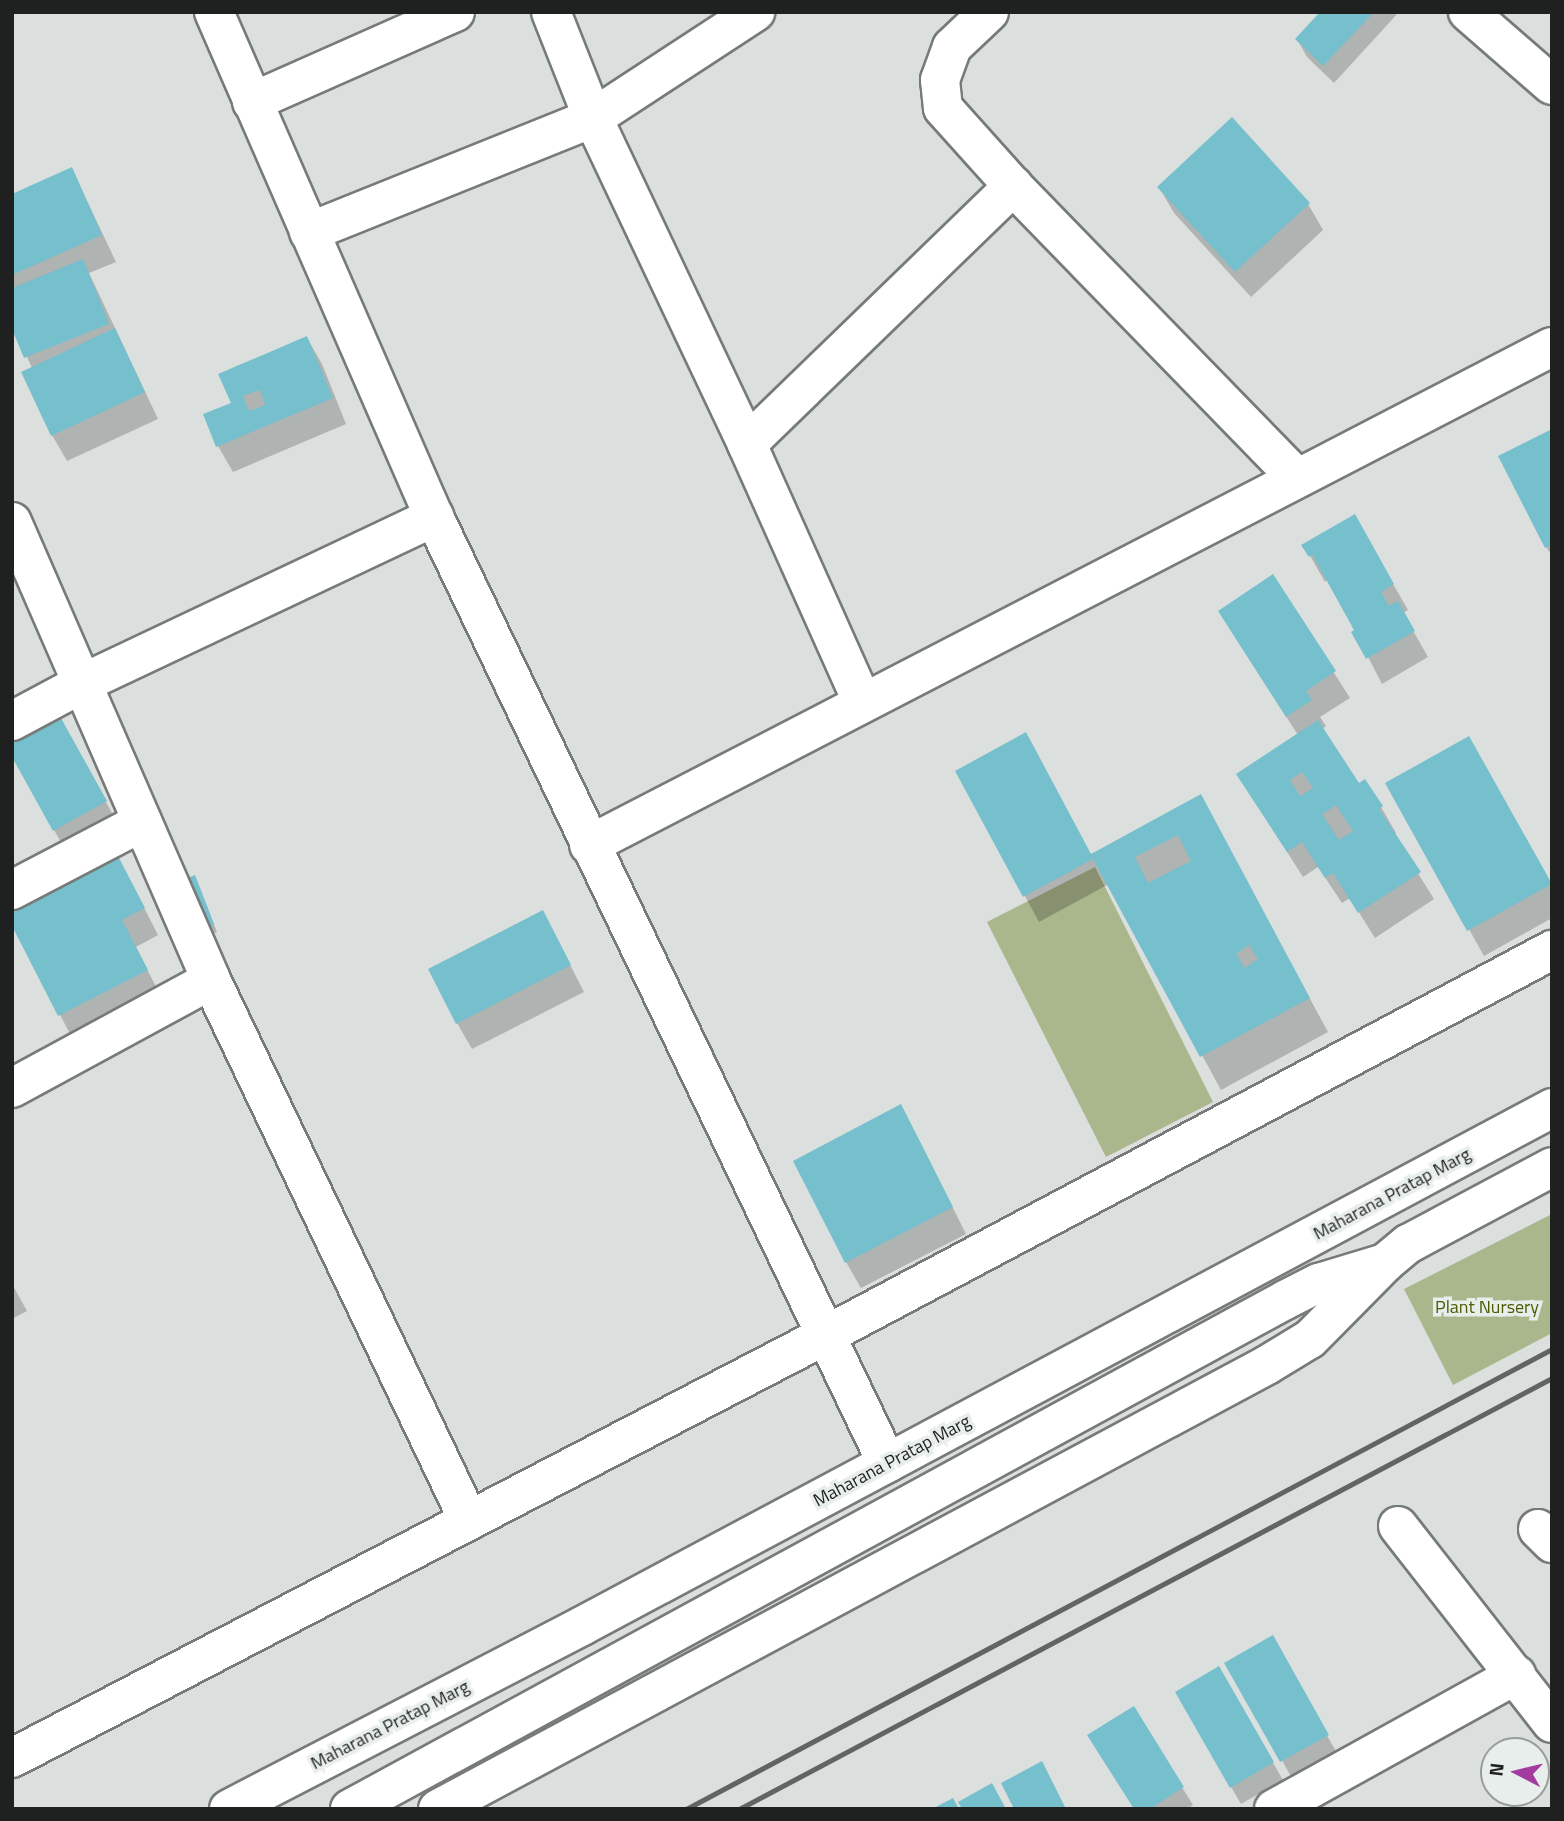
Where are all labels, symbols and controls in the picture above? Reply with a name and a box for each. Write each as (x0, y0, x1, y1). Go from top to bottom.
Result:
street label: Maharana Pratap Marg (1310, 1143, 1474, 1245)
park label: Plant Nursery (1435, 1296, 1539, 1318)
street label: Maharana Pratap Marg (810, 1410, 974, 1512)
street label: Maharana Pratap Marg (307, 1676, 473, 1774)
north arrow (1480, 1737, 1550, 1807)
text: N (1480, 1761, 1511, 1778)

